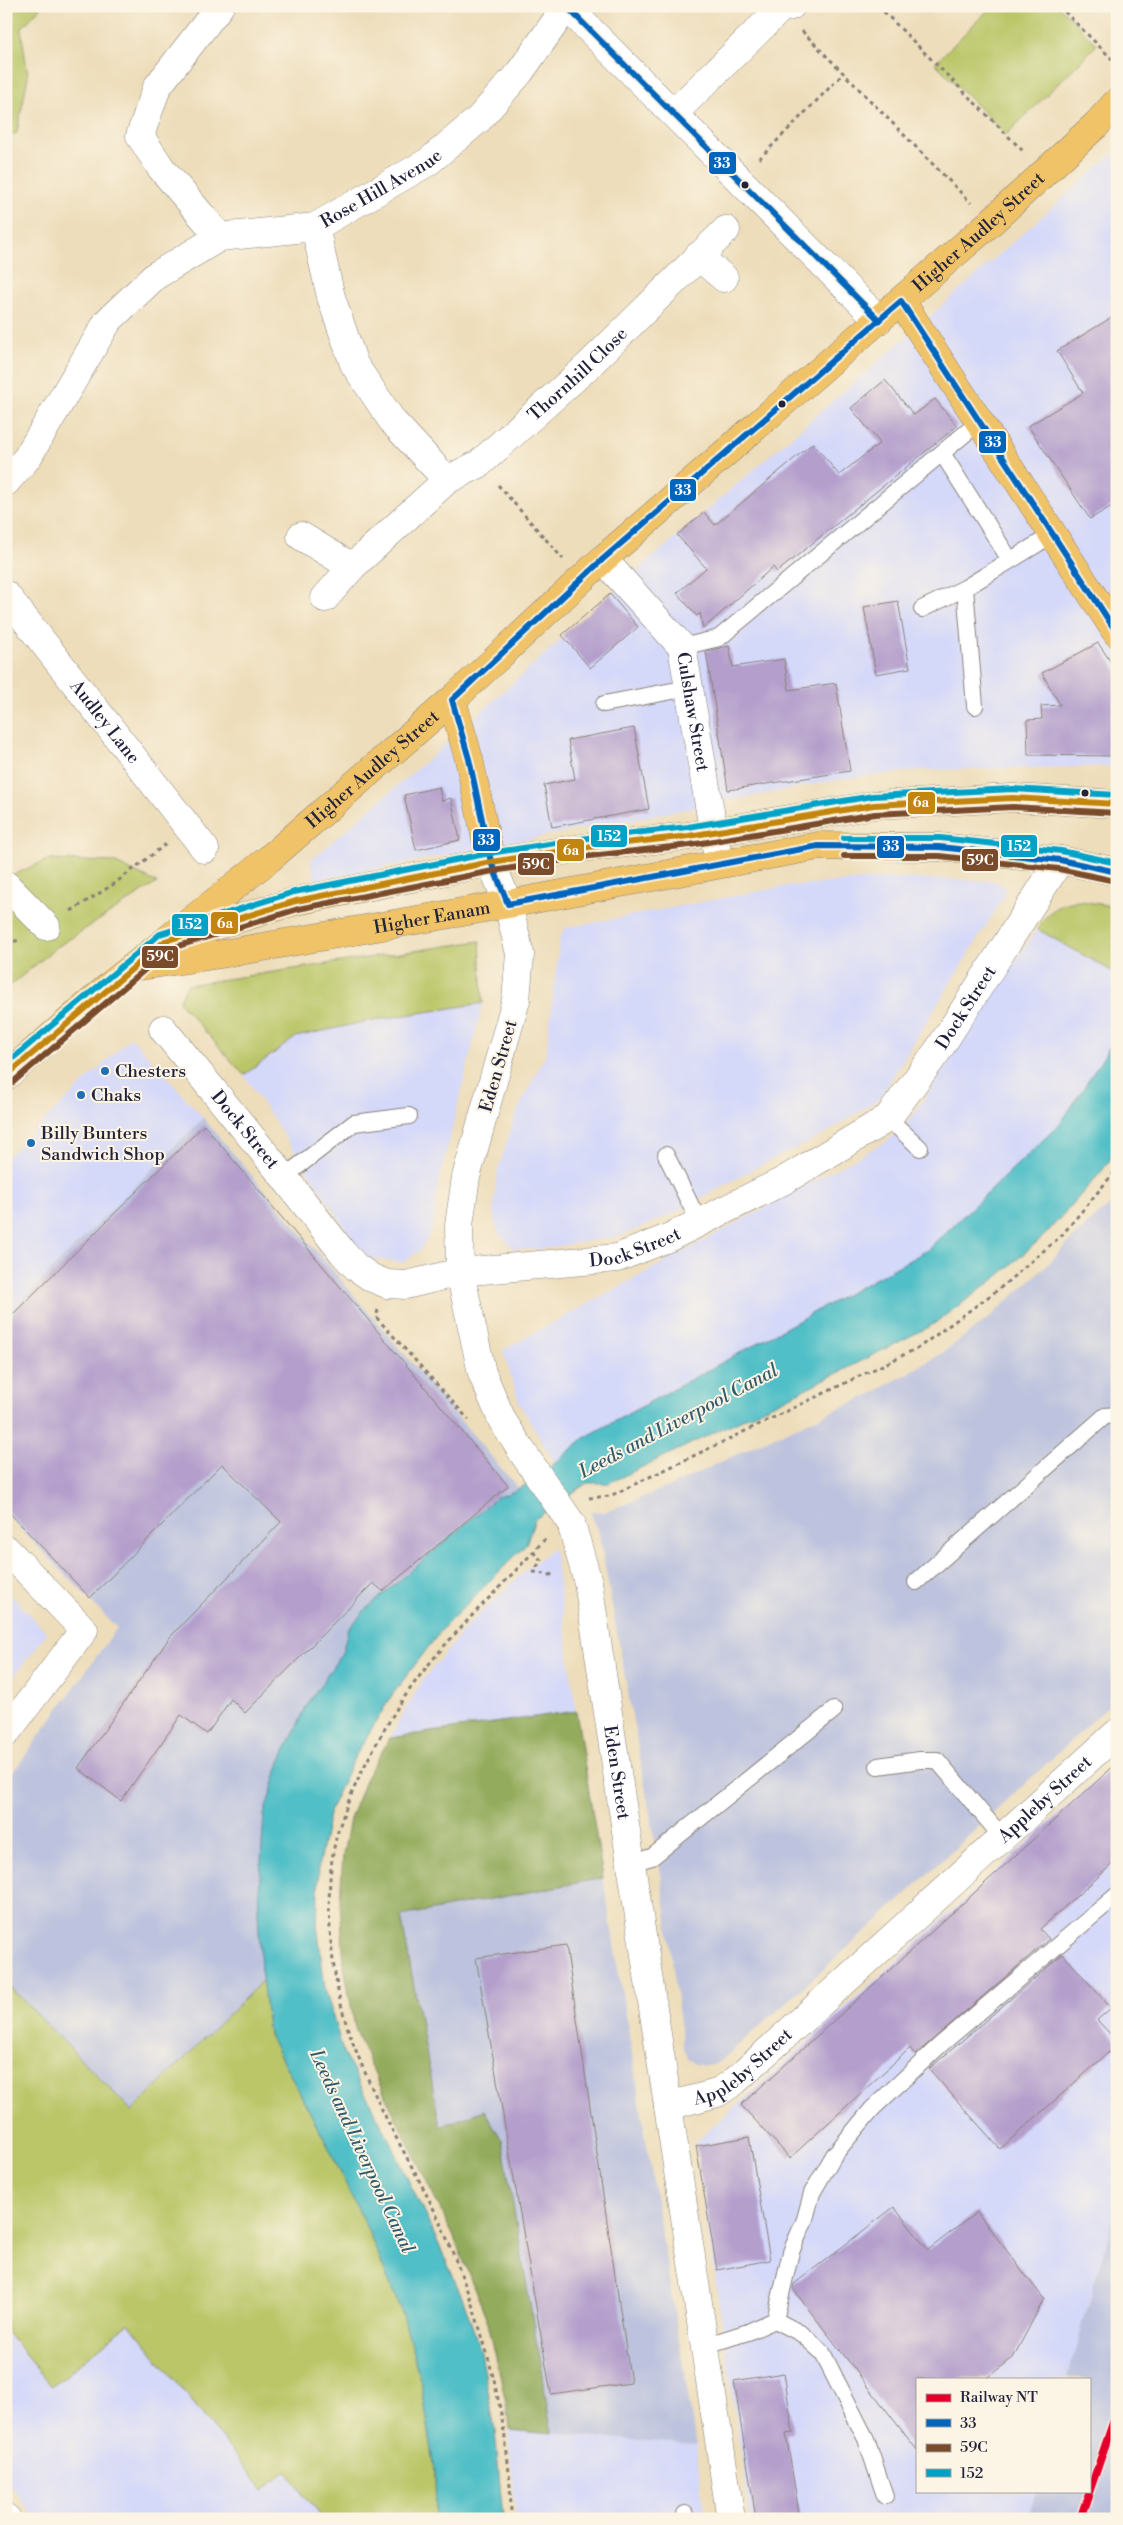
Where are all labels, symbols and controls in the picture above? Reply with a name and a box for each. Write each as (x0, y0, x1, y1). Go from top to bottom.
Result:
street label: Rose Hill Avenue (316, 144, 447, 233)
line badge: 33 (708, 151, 737, 175)
text: 33 (714, 155, 730, 173)
street label: Higher Audley Street (908, 167, 1050, 297)
unlabelled marker (740, 180, 750, 190)
street label: Thornhill Close (523, 323, 633, 427)
unlabelled marker (777, 399, 787, 409)
line badge: 33 (978, 430, 1007, 454)
text: 33 (985, 434, 1001, 452)
line badge: 33 (669, 478, 697, 502)
text: 33 (675, 482, 691, 500)
street label: Culshaw Street (671, 650, 714, 774)
street label: Audley Lane (64, 675, 145, 769)
street label: Higher Audley Street (301, 705, 445, 834)
unlabelled marker (1080, 788, 1090, 798)
line badge: 6a (907, 791, 936, 815)
text: 6a (913, 794, 930, 812)
line badge: 152 (590, 824, 628, 848)
line badge: 33 (472, 828, 501, 852)
text: 152 (597, 828, 621, 846)
text: 33 (478, 832, 494, 850)
line badge: 152 (1000, 834, 1038, 858)
line badge: 33 (876, 835, 905, 859)
line badge: 6a (556, 838, 585, 862)
text: 33 (883, 838, 899, 856)
text: 152 (1007, 838, 1031, 856)
text: 6a (563, 842, 580, 860)
line badge: 59C (961, 848, 999, 872)
line badge: 59C (517, 852, 555, 876)
text: 59C (966, 852, 994, 870)
text: 59C (522, 856, 550, 874)
street label: Higher Eanam (372, 896, 492, 939)
line badge: 6a (210, 911, 239, 935)
line badge: 152 (171, 913, 209, 937)
text: 6a (217, 915, 234, 933)
text: 152 (178, 916, 202, 934)
line badge: 59C (141, 945, 179, 969)
text: 59C (146, 948, 174, 966)
street label: Dock Street (931, 961, 1002, 1054)
street label: Eden Street (474, 1017, 523, 1115)
place label: Chesters (115, 1060, 186, 1083)
marker: Chesters (99, 1065, 111, 1077)
place label: Chaks (91, 1084, 141, 1107)
street label: Dock Street (206, 1086, 284, 1175)
marker: Chaks (75, 1089, 87, 1101)
place label: Billy Bunters Sandwich Shop (40, 1122, 165, 1166)
marker: Billy Bunters Sandwich Shop (25, 1137, 37, 1149)
street label: Dock Street (588, 1222, 685, 1272)
water label: Leeds and Liverpool Canal (574, 1358, 782, 1484)
street label: Eden Street (598, 1724, 635, 1822)
street label: Appleby Street (993, 1750, 1097, 1849)
street label: Appleby Street (690, 2023, 798, 2111)
water label: Leeds and Liverpool Canal (304, 2045, 420, 2257)
legend (916, 2378, 1090, 2492)
text: Railway NT (960, 2388, 1038, 2407)
text: 33 (960, 2414, 977, 2433)
text: 59C (960, 2438, 988, 2457)
text: 152 (960, 2464, 983, 2483)

